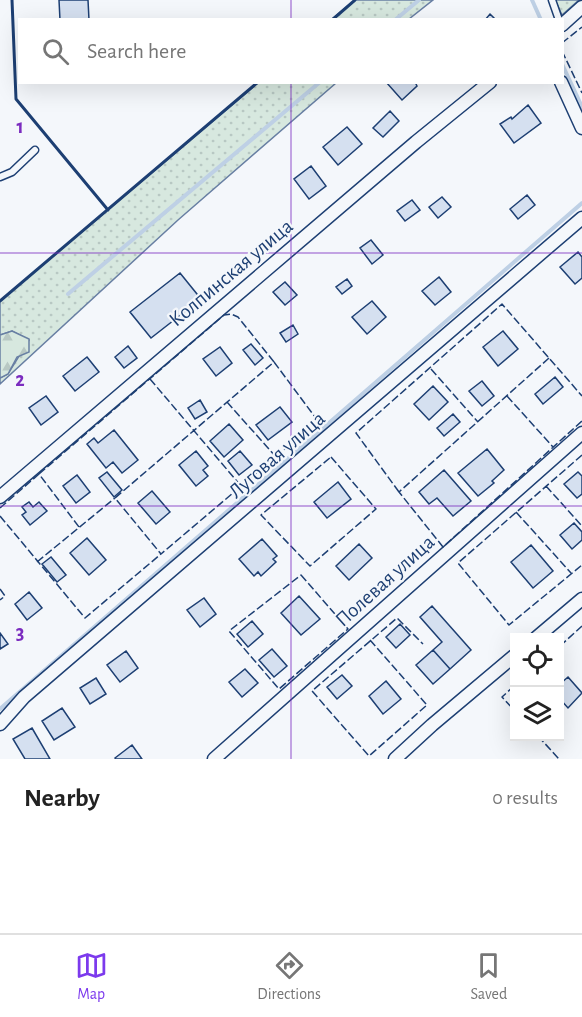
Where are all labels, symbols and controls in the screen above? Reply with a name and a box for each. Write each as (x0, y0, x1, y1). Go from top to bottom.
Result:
search box (18, 18, 564, 84)
icon: search (39, 35, 72, 68)
text: Search here (87, 40, 186, 62)
text: 1 (16, 117, 24, 137)
street label: Колпинская улица (165, 215, 297, 331)
text: 2 (15, 370, 25, 390)
street label: Луговая улица (225, 407, 329, 502)
street label: Полевая улица (331, 531, 439, 631)
text: 3 (16, 623, 24, 643)
map controls (510, 633, 564, 741)
button: locate (510, 633, 564, 687)
button: layers (510, 687, 564, 741)
text: Nearby (24, 785, 100, 811)
text: 0 results (492, 788, 558, 808)
tab: Map (75, 949, 108, 1004)
tab: Directions (257, 949, 321, 1004)
tab: Saved (471, 949, 507, 1004)

